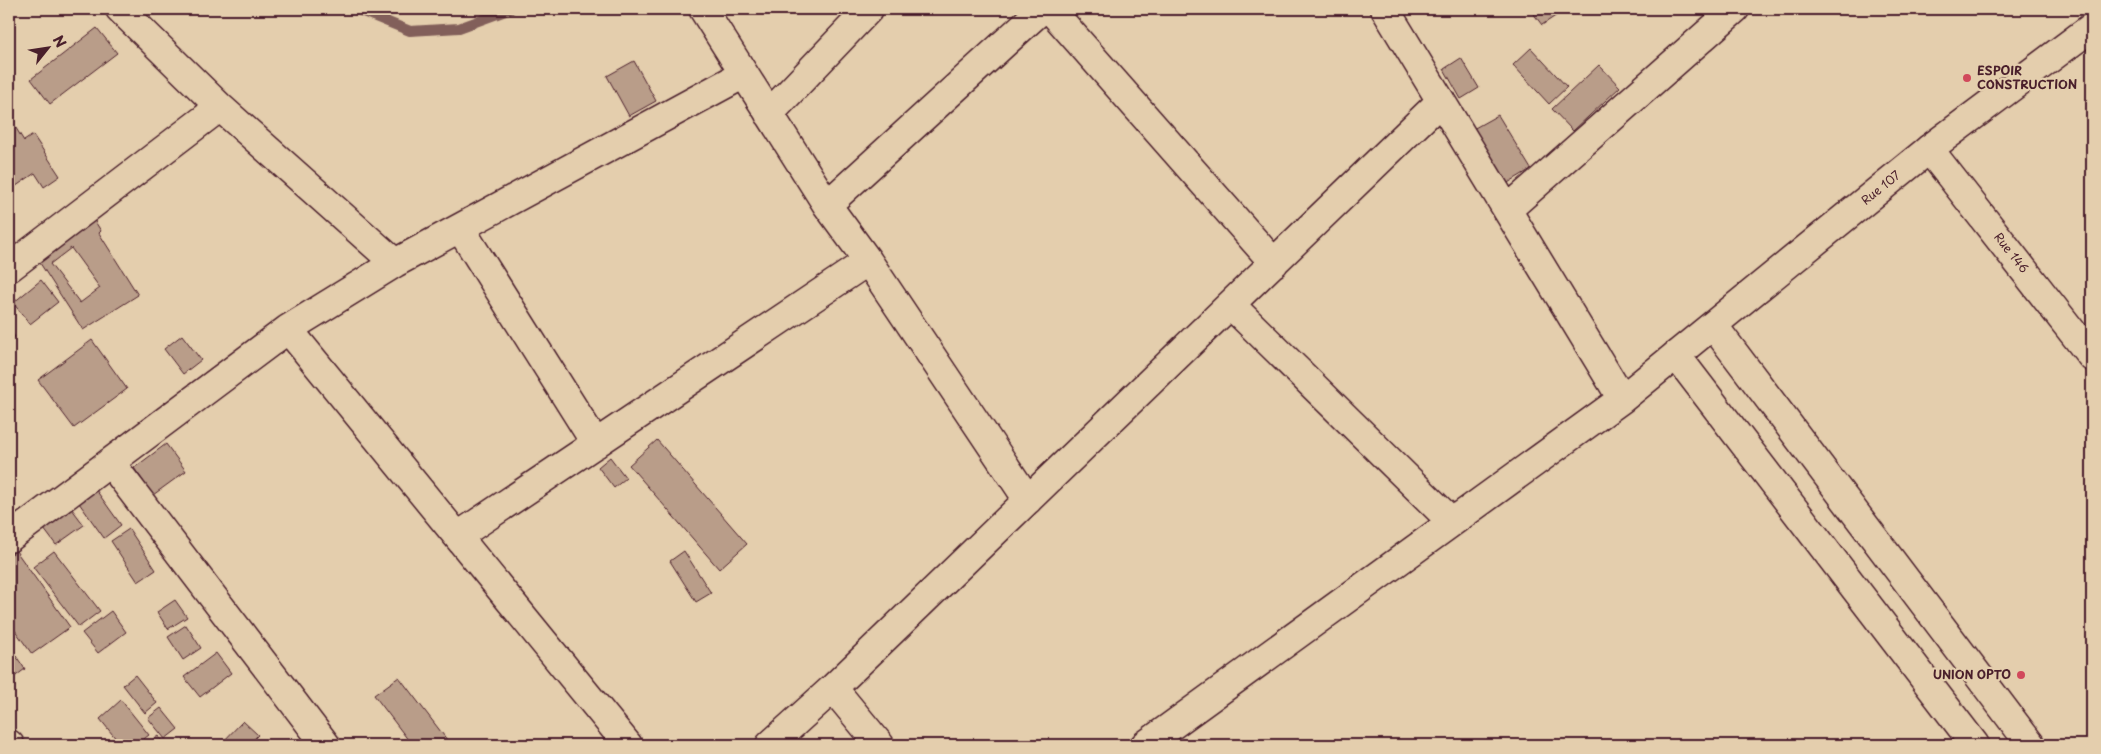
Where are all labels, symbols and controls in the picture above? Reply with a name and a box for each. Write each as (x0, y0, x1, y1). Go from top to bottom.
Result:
north arrow (22, 22, 72, 72)
text: N (48, 31, 72, 51)
place label: ESPOIR CONSTRUCTION (1977, 61, 2077, 93)
marker: ESPOIR CONSTRUCTION (1961, 72, 1973, 84)
street label: Rue 107 (1857, 166, 1904, 209)
street label: Rue 146 (1990, 228, 2033, 276)
place label: UNION OPTO (1933, 665, 2011, 683)
marker: UNION OPTO (2015, 669, 2027, 681)

